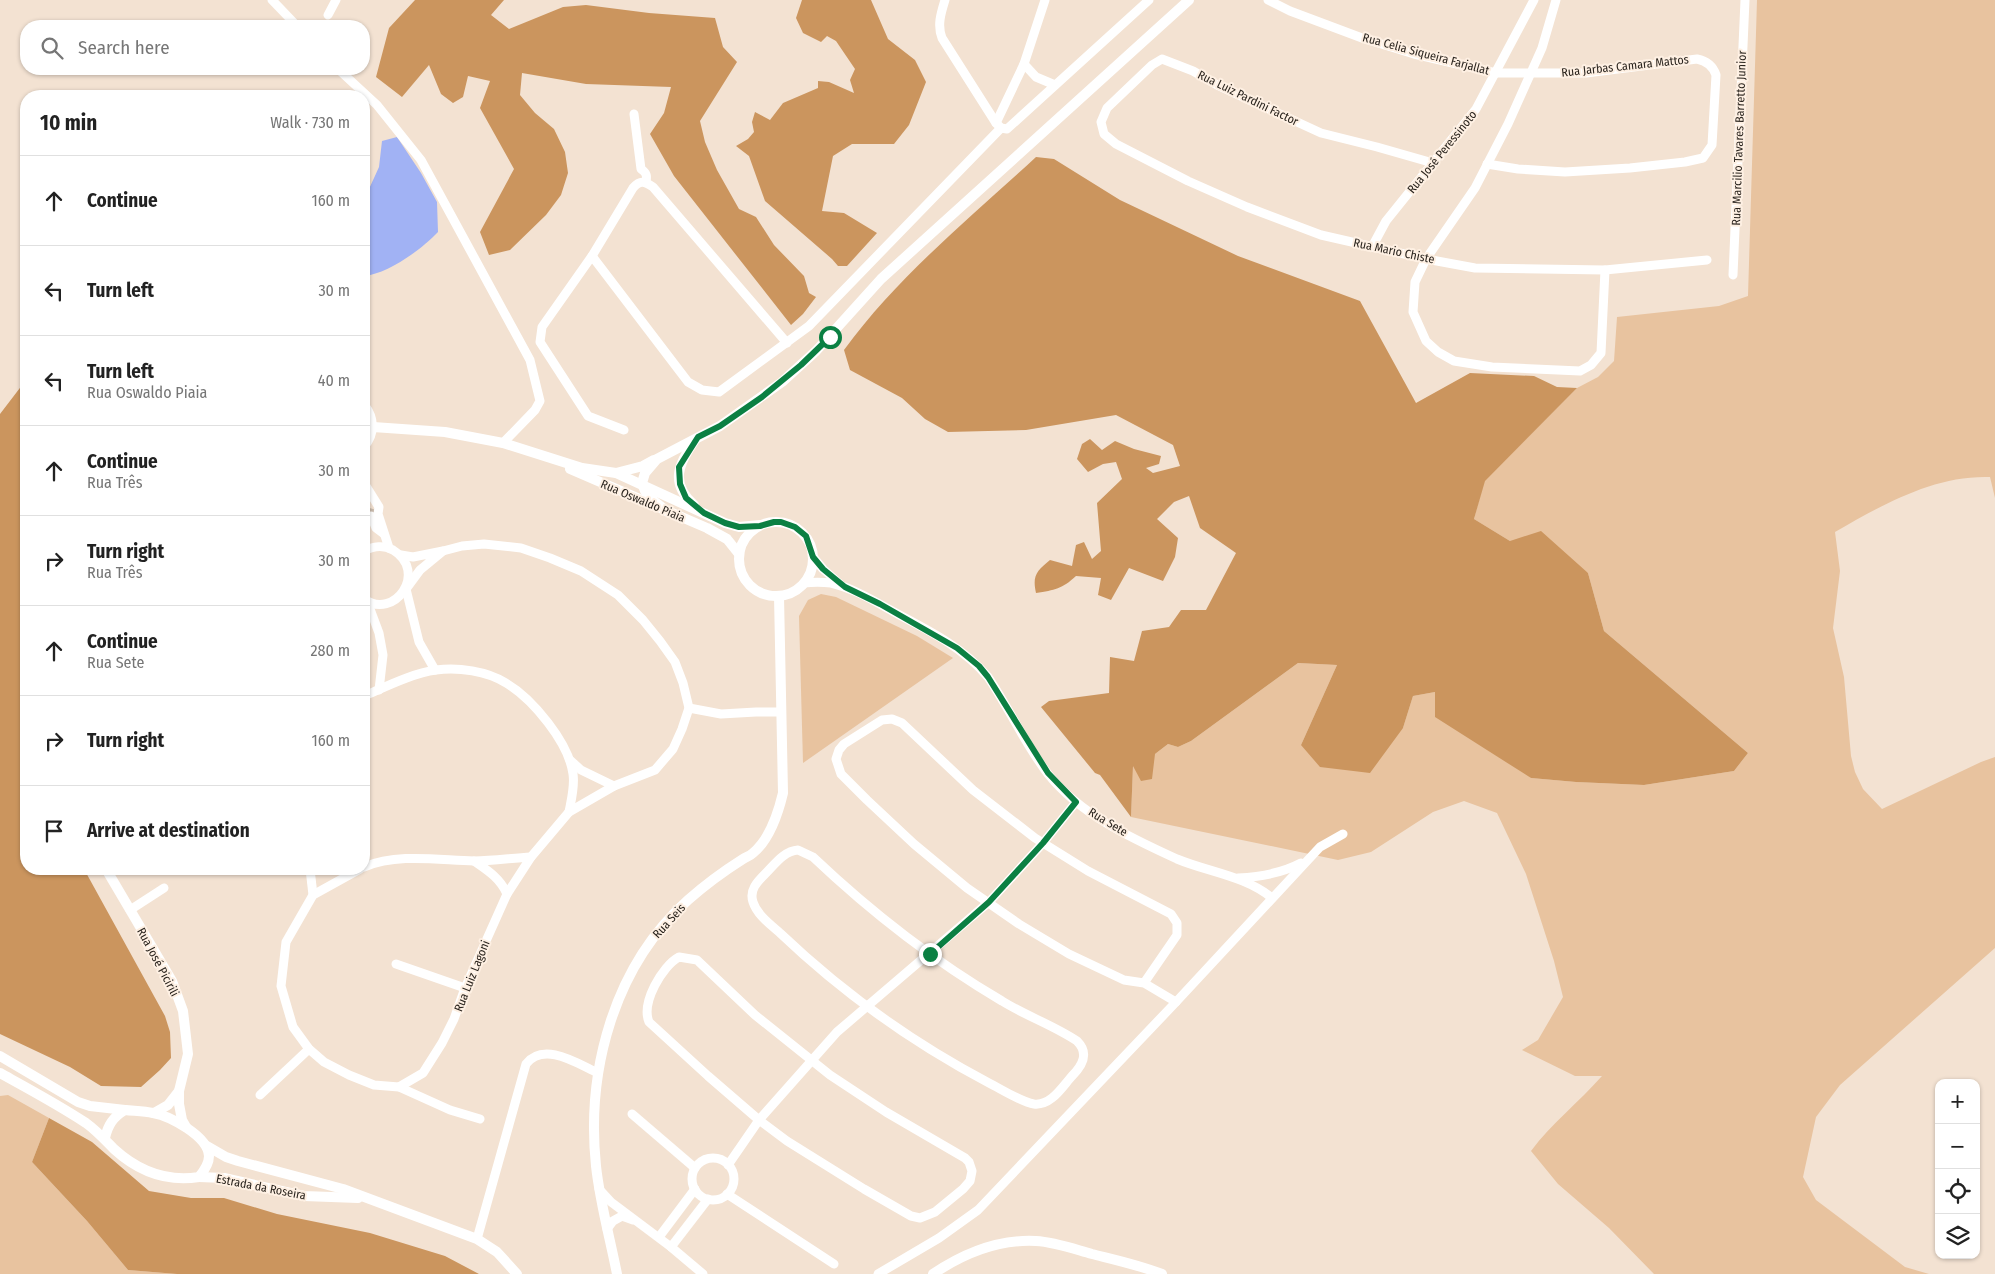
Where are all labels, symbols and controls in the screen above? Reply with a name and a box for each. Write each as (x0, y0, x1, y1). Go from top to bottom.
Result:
search box (20, 20, 370, 75)
street label: Rua Celia Siqueira Farjallat (1361, 30, 1491, 78)
icon: search (38, 34, 66, 62)
text: Search here (78, 36, 170, 59)
street label: Rua Marcilio Tavares Barretto Junior (1729, 49, 1749, 226)
street label: Rua Jarbas Camara Mattos (1561, 52, 1689, 80)
street label: Rua Luiz Pardini Factor (1195, 68, 1301, 129)
street label: Rua José Peressinoto (1404, 108, 1480, 196)
text: 10 min (40, 110, 97, 136)
text: Walk · 730 m (270, 113, 350, 132)
icon: ahead (40, 187, 68, 215)
text: Continue (87, 189, 158, 212)
text: 160 m (311, 191, 350, 210)
street label: Rua Mario Chiste (1352, 236, 1436, 266)
icon: left (40, 277, 68, 305)
text: Turn left (87, 279, 154, 302)
text: 30 m (318, 281, 350, 300)
route start (819, 326, 842, 349)
text: Turn left (87, 360, 154, 383)
icon: left (40, 367, 68, 395)
text: 40 m (318, 371, 350, 390)
text: Rua Oswaldo Piaia (87, 383, 207, 402)
text: Continue (87, 450, 158, 473)
icon: ahead (40, 457, 68, 485)
text: 30 m (318, 461, 350, 480)
text: Rua Três (87, 473, 143, 492)
street label: Rua Oswaldo Piaia (599, 477, 687, 525)
text: Turn right (87, 540, 164, 563)
icon: right (40, 547, 68, 575)
text: 30 m (318, 551, 350, 570)
text: Rua Três (87, 563, 143, 582)
text: Continue (87, 630, 158, 653)
icon: ahead (40, 637, 68, 665)
text: 280 m (311, 641, 350, 660)
text: Rua Sete (87, 653, 144, 672)
icon: right (40, 727, 68, 755)
text: Turn right (87, 729, 164, 752)
text: 160 m (311, 731, 350, 750)
street label: Rua Sete (1086, 805, 1130, 839)
icon: arrive (40, 817, 68, 845)
text: Arrive at destination (87, 819, 250, 842)
street label: Rua Seis (650, 901, 688, 941)
street label: Rua José Picirili (134, 925, 182, 999)
street label: Rua Luiz Lagoni (451, 938, 493, 1014)
route end (919, 943, 942, 966)
map controls (1935, 1079, 1980, 1259)
button: + (1935, 1079, 1980, 1124)
button: − (1935, 1124, 1980, 1169)
button: locate (1935, 1169, 1980, 1214)
street label: Estrada da Roseira (215, 1171, 307, 1203)
button: layers (1935, 1214, 1980, 1259)

